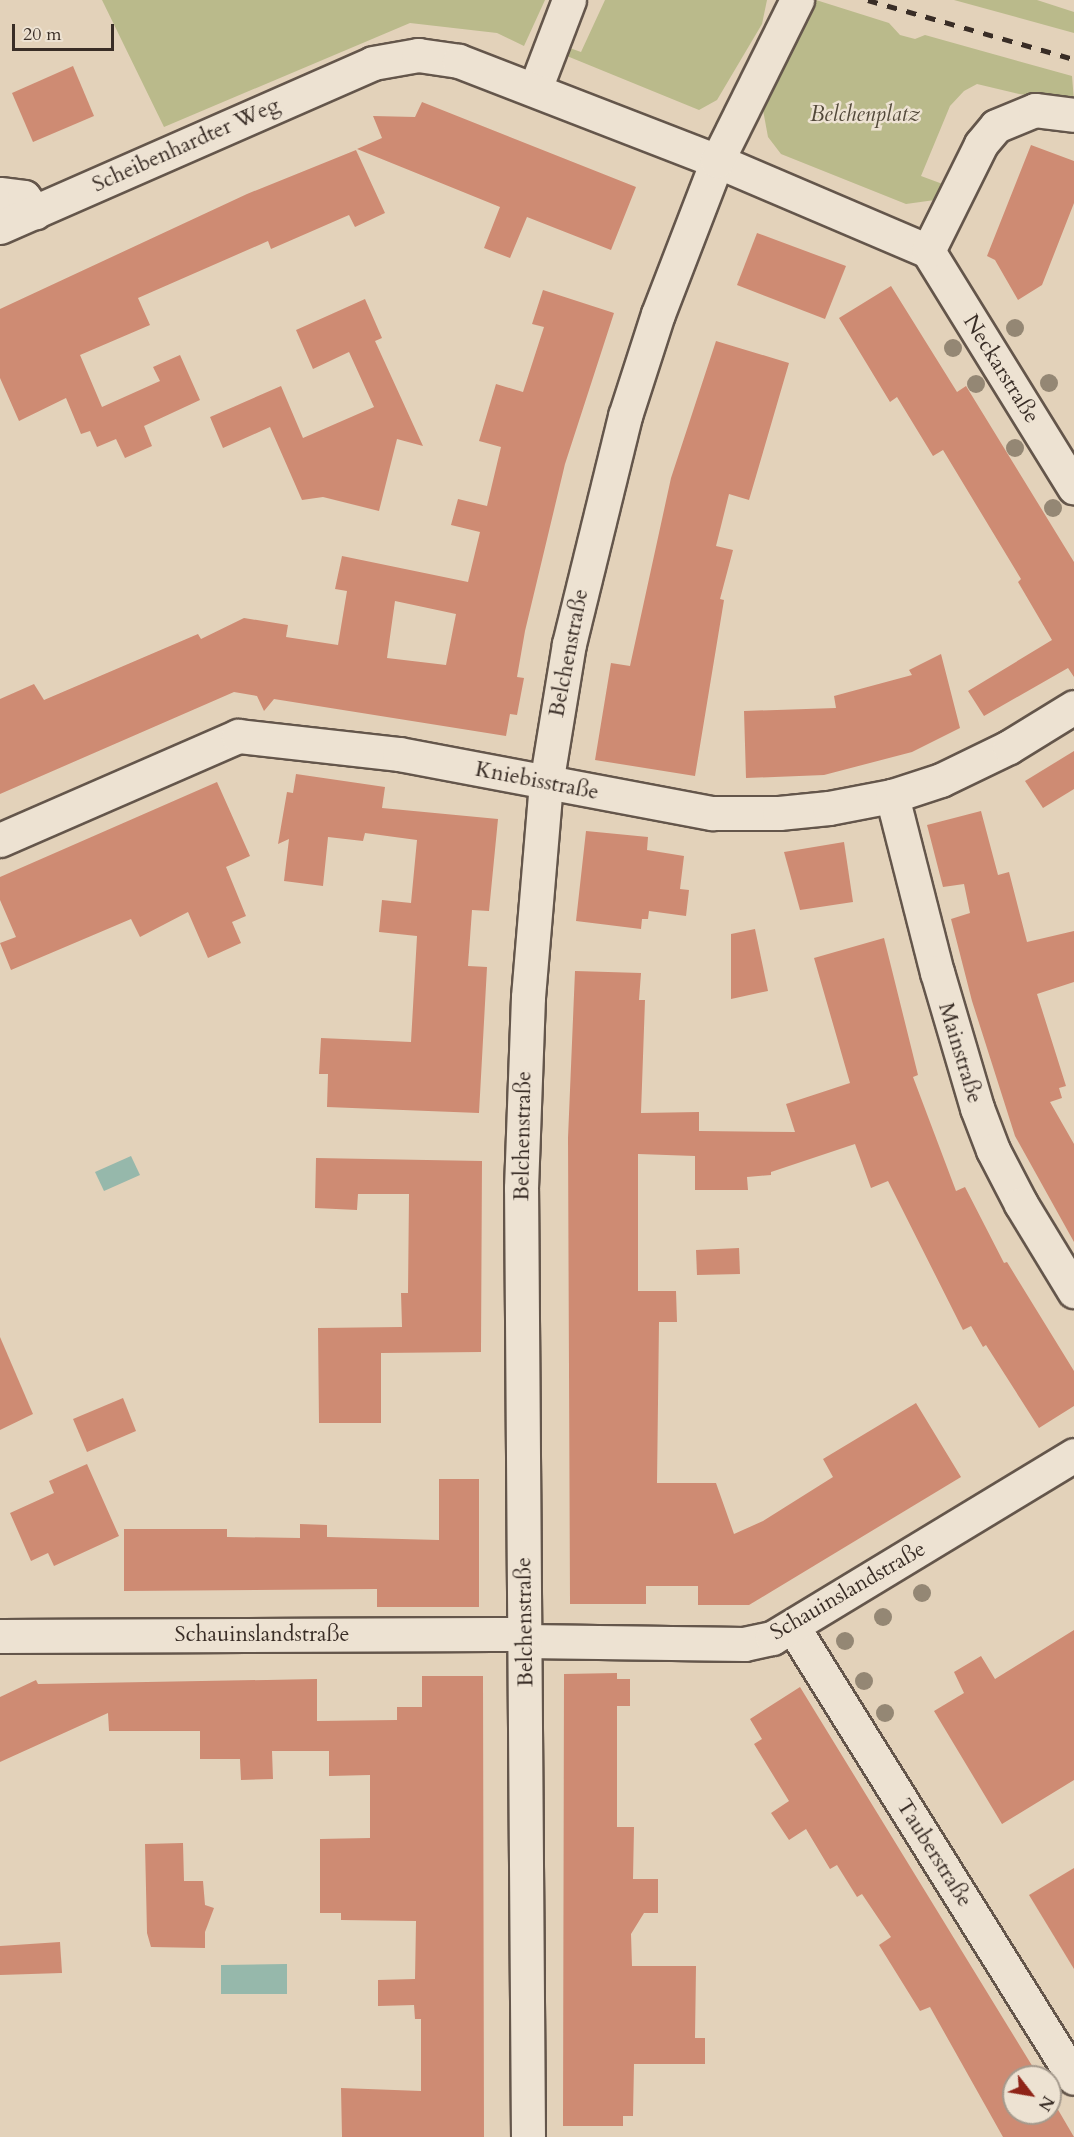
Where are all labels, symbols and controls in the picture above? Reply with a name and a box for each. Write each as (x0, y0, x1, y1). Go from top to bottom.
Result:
scale bar (15, 12, 117, 50)
text: 20 m (23, 22, 62, 47)
street label: Scheibenhardter Weg (88, 92, 284, 198)
park label: Belchenplatz (810, 102, 920, 128)
street label: Neckarstraße (957, 310, 1045, 428)
street label: Belchenstraße (544, 587, 594, 719)
street label: Kniebisstraße (473, 756, 601, 806)
street label: Mainstraße (932, 999, 988, 1107)
street label: Belchenstraße (509, 1071, 537, 1201)
street label: Schauinslandstraße (766, 1536, 930, 1646)
street label: Belchenstraße (511, 1557, 539, 1687)
street label: Schauinslandstraße (174, 1622, 350, 1648)
street label: Tauberstraße (890, 1794, 978, 1912)
north arrow (1002, 2065, 1062, 2125)
text: N (1033, 2092, 1059, 2115)

